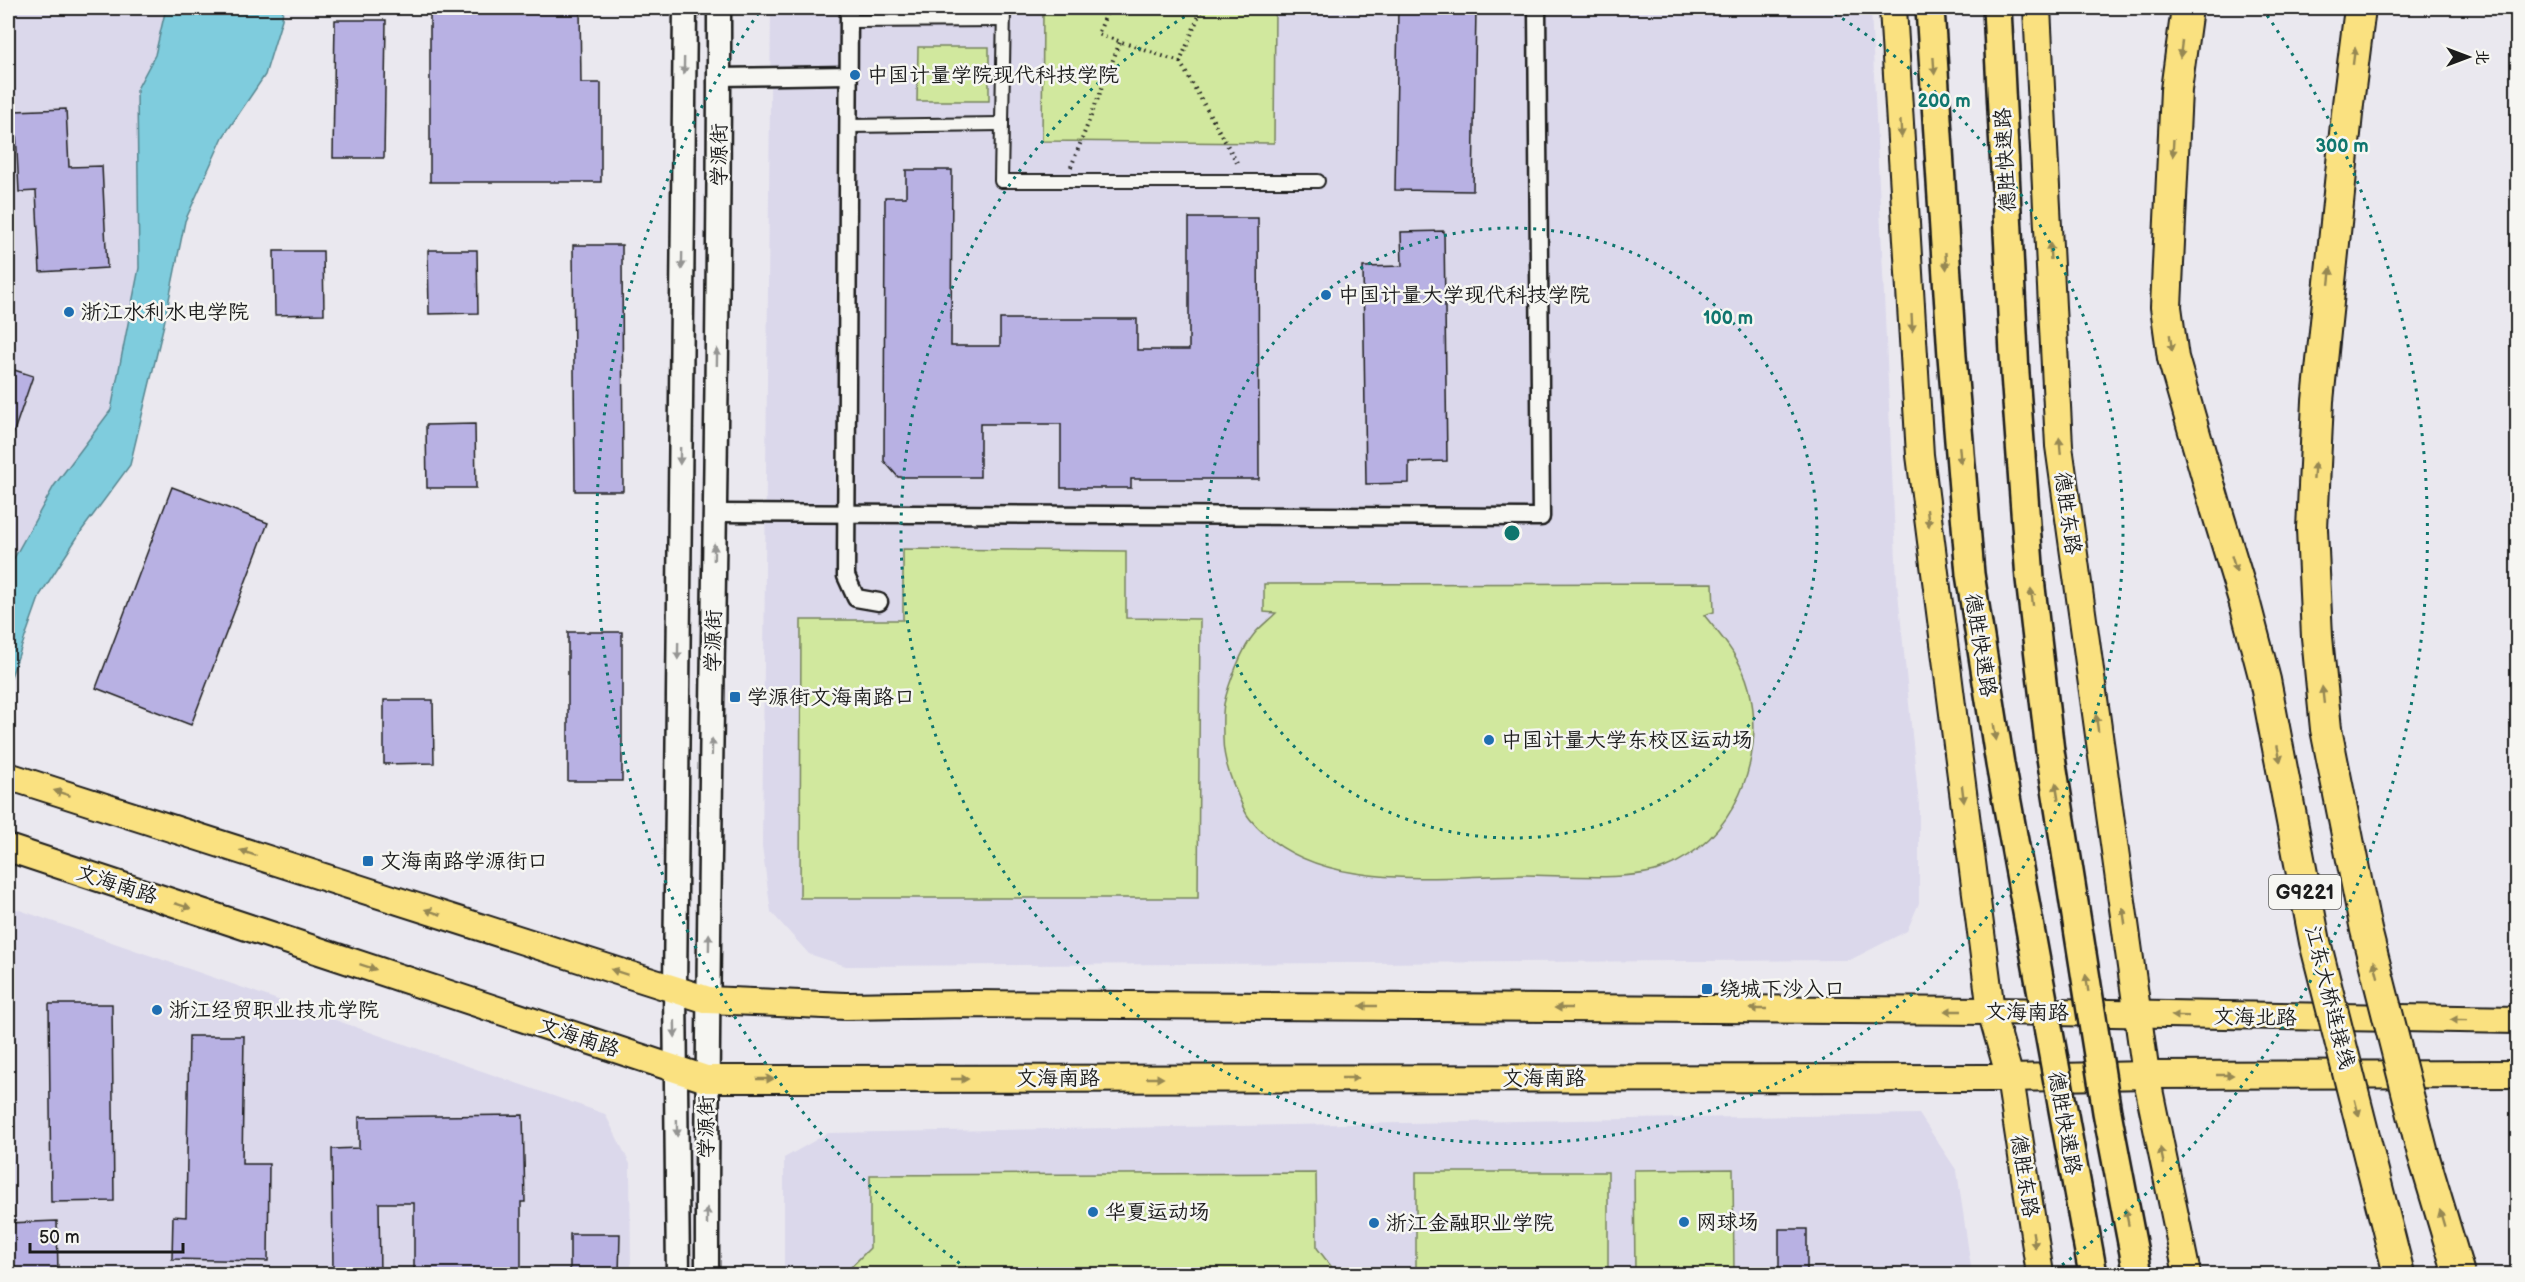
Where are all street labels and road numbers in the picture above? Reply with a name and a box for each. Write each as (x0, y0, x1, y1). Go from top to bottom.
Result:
street label: 德胜快速路 (1990, 107, 2021, 213)
street label: 学源街 (707, 124, 732, 187)
street label: 德胜东路 (2049, 470, 2086, 556)
street label: 德胜快速路 (1960, 591, 2001, 699)
street label: 学源街 (700, 609, 727, 673)
street label: 文海南路 (73, 860, 161, 909)
road number: G9221 (2269, 875, 2341, 909)
street label: 江东大桥连接线 (2300, 923, 2359, 1071)
street label: 文海南路 (1985, 999, 2069, 1026)
street label: 文海北路 (2213, 1004, 2297, 1031)
street label: 文海南路 (535, 1013, 623, 1062)
street label: 文海南路 (1016, 1066, 1100, 1091)
street label: 文海南路 (1502, 1066, 1586, 1091)
street label: 德胜快速路 (2043, 1069, 2086, 1177)
street label: 学源街 (694, 1096, 719, 1159)
street label: 德胜东路 (2006, 1133, 2043, 1220)

